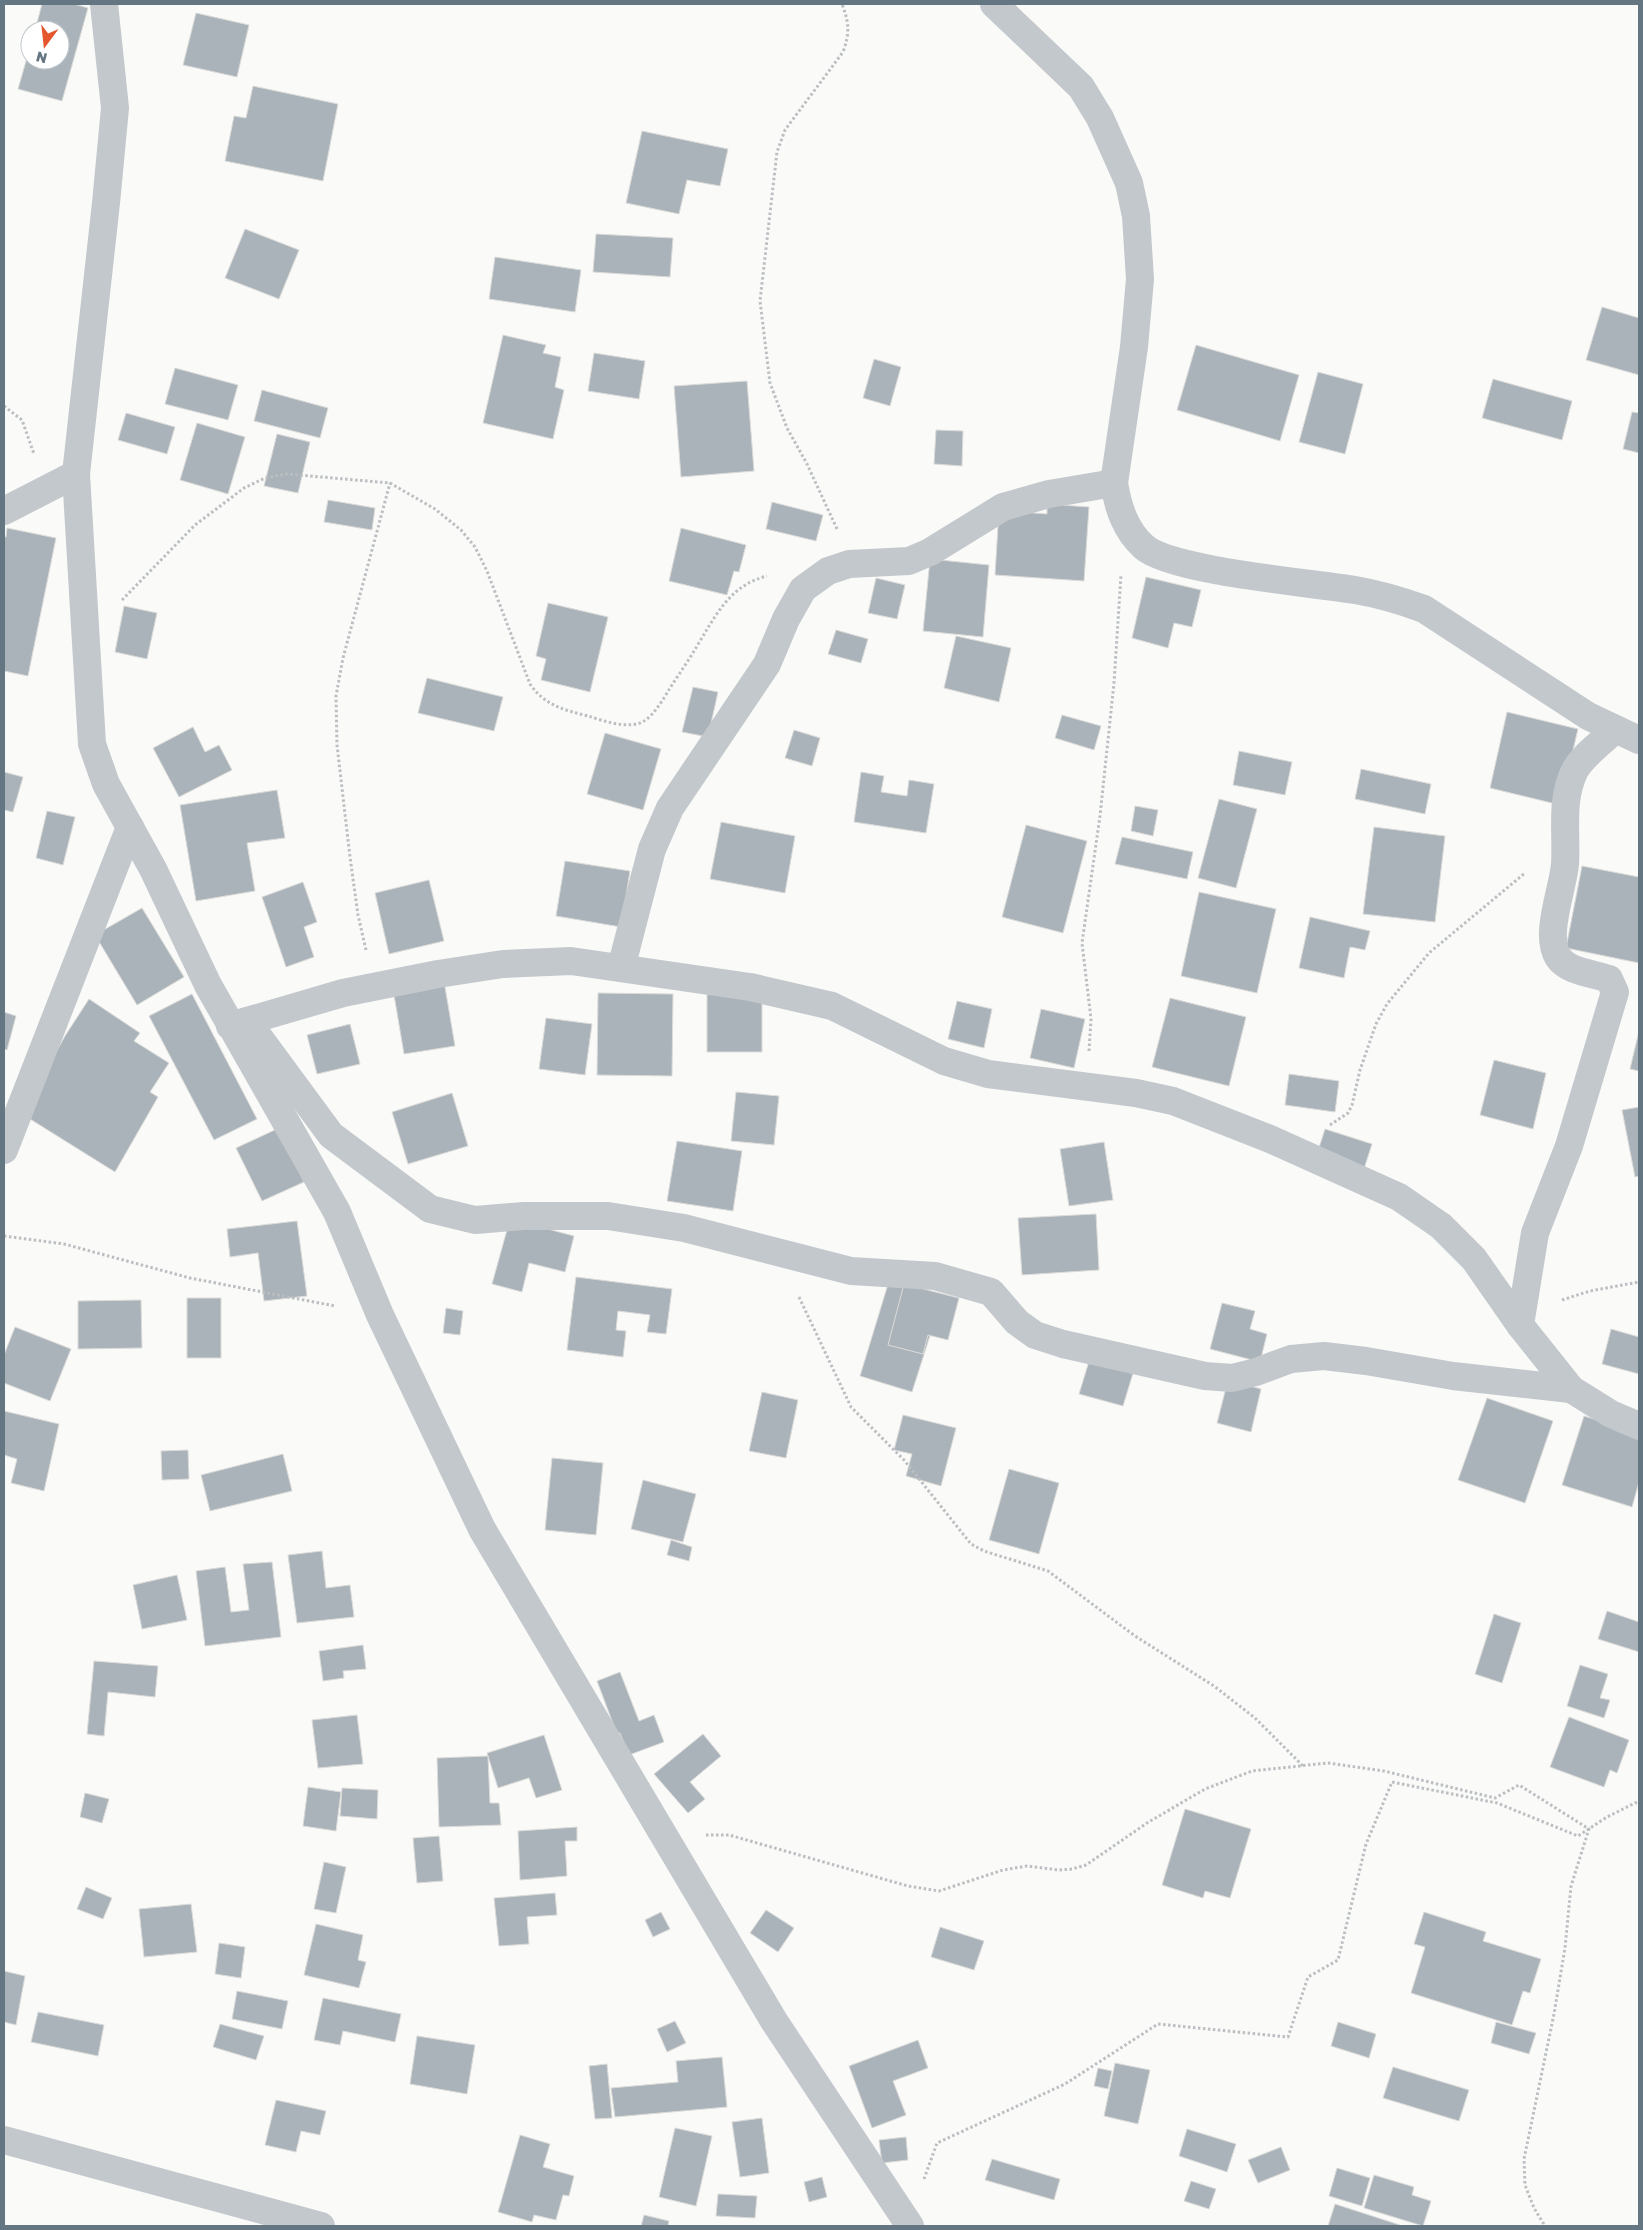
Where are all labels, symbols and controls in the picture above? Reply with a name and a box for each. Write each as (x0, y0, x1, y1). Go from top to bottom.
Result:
north arrow (20, 20, 70, 70)
text: N (34, 48, 49, 68)

